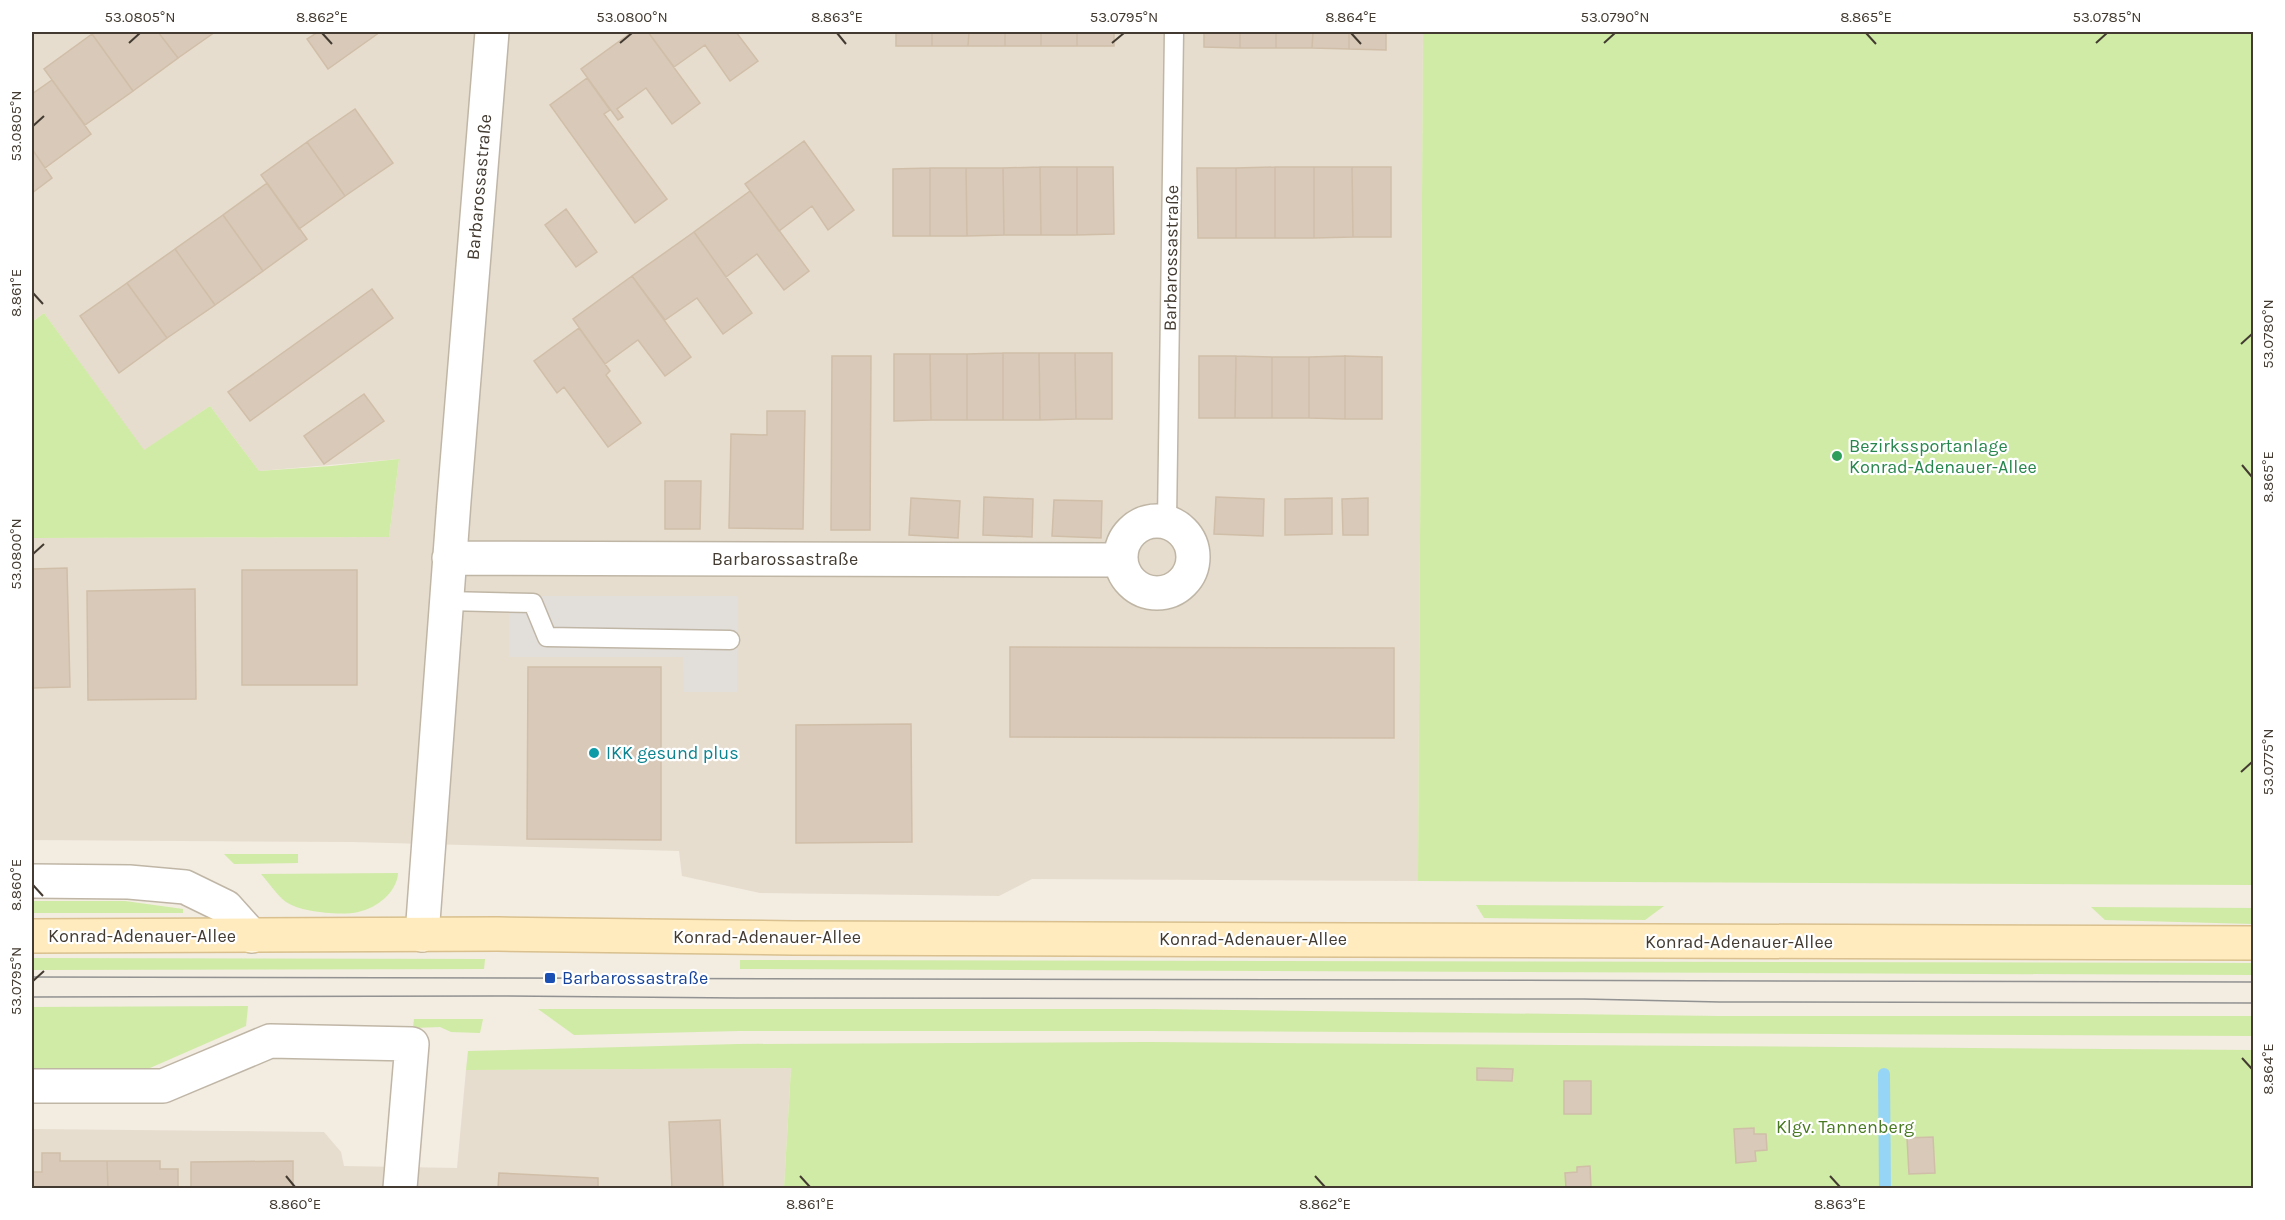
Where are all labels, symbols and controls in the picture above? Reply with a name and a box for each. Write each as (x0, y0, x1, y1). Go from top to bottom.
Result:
text: 53.0805°N (105, 8, 175, 26)
text: 8.862°E (296, 8, 348, 26)
text: 53.0800°N (596, 8, 668, 26)
text: 8.863°E (811, 8, 863, 26)
text: 53.0795°N (1090, 8, 1158, 26)
text: 8.864°E (1325, 8, 1377, 26)
text: 53.0790°N (1581, 8, 1649, 26)
text: 8.865°E (1840, 8, 1892, 26)
text: 53.0785°N (2073, 8, 2142, 26)
text: 53.0805°N (7, 91, 25, 161)
street label: Barbarossastraße (462, 113, 496, 261)
street label: Barbarossastraße (1159, 185, 1183, 331)
text: 8.861°E (7, 269, 25, 317)
text: 53.0780°N (2259, 299, 2277, 369)
place label: Bezirkssportanlage Konrad-Adenauer-Allee (1849, 435, 2037, 478)
marker: Bezirkssportanlage Konrad-Adenauer-Allee (1830, 449, 1844, 463)
text: 8.865°E (2259, 451, 2277, 503)
text: 53.0800°N (7, 518, 25, 590)
street label: Barbarossastraße (712, 548, 858, 570)
text: 53.0775°N (2259, 729, 2277, 795)
place label: IKK gesund plus (606, 742, 739, 764)
marker: IKK gesund plus (587, 746, 601, 760)
text: 8.860°E (7, 859, 25, 911)
street label: Konrad-Adenauer-Allee (48, 925, 236, 947)
street label: Konrad-Adenauer-Allee (673, 926, 861, 948)
street label: Konrad-Adenauer-Allee (1159, 928, 1347, 950)
street label: Konrad-Adenauer-Allee (1645, 931, 1833, 953)
text: 53.0795°N (7, 947, 25, 1015)
place label: Barbarossastraße (562, 967, 708, 989)
marker: Barbarossastraße (543, 971, 557, 985)
text: 8.864°E (2259, 1043, 2277, 1095)
park label: Klgv. Tannenberg (1776, 1116, 1914, 1138)
text: 8.860°E (269, 1195, 321, 1213)
text: 8.861°E (786, 1195, 834, 1213)
text: 8.862°E (1299, 1195, 1351, 1213)
text: 8.863°E (1814, 1195, 1866, 1213)

